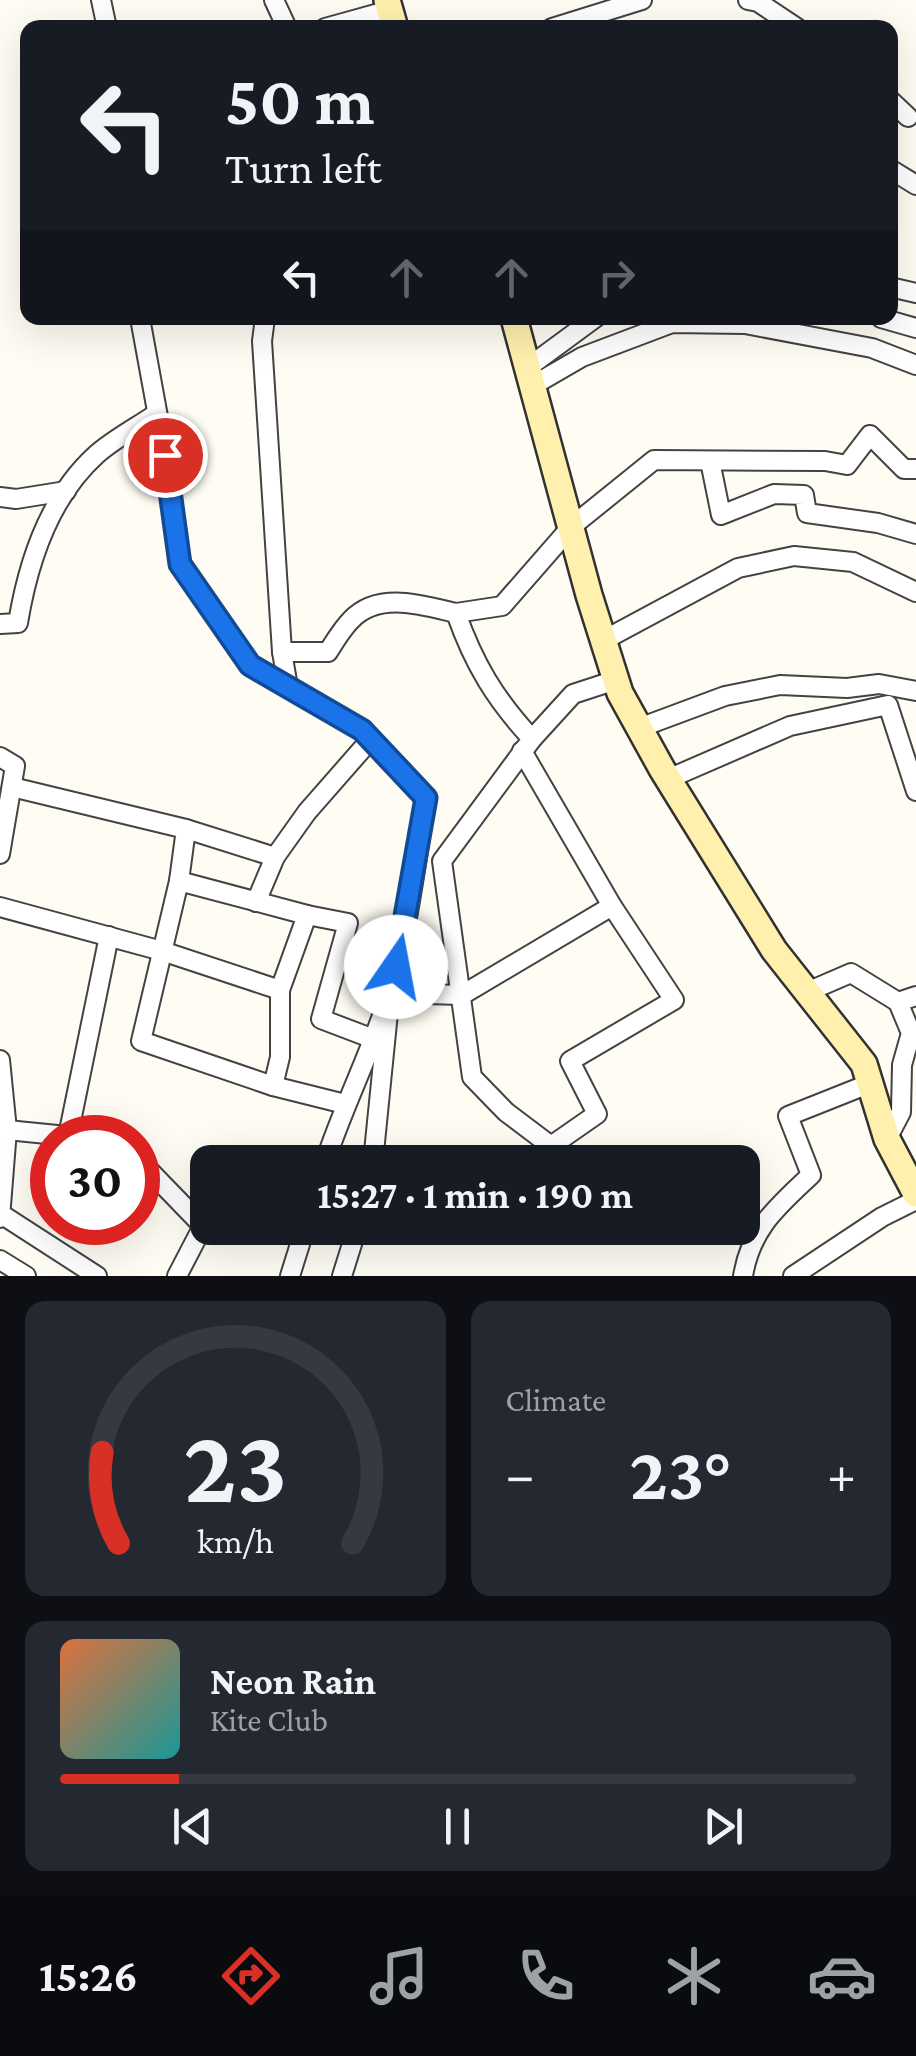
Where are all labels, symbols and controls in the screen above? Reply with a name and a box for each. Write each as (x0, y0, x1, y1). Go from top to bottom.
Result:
icon: left (60, 60, 190, 190)
text: 50 m (225, 61, 375, 139)
text: Turn left (225, 143, 382, 193)
icon: left (274, 250, 329, 305)
icon: ahead (379, 250, 434, 305)
icon: ahead (484, 250, 539, 305)
icon: right (589, 250, 644, 305)
pin (123, 413, 208, 498)
icon: arrive (138, 428, 193, 483)
position arrow (344, 915, 448, 1019)
speed limit sign: 30 (30, 1115, 160, 1245)
text: 15:27 · 1 min · 190 m (317, 1174, 633, 1216)
text: Climate (506, 1382, 606, 1418)
text: 23 (183, 1408, 287, 1523)
text: 23° (629, 1432, 732, 1515)
text: − (506, 1444, 535, 1505)
text: + (827, 1444, 856, 1505)
text: km/h (197, 1521, 274, 1561)
text: Neon Rain (210, 1660, 376, 1702)
text: Kite Club (210, 1702, 328, 1738)
icon: previous (165, 1799, 220, 1854)
icon: pause (430, 1799, 485, 1854)
icon: next (696, 1799, 751, 1854)
icon: directions (216, 1941, 286, 2011)
icon: music (364, 1941, 434, 2011)
icon: phone (511, 1941, 581, 2011)
icon: climate (659, 1941, 729, 2011)
icon: car (807, 1941, 877, 2011)
text: 15:26 (39, 1951, 138, 2001)

